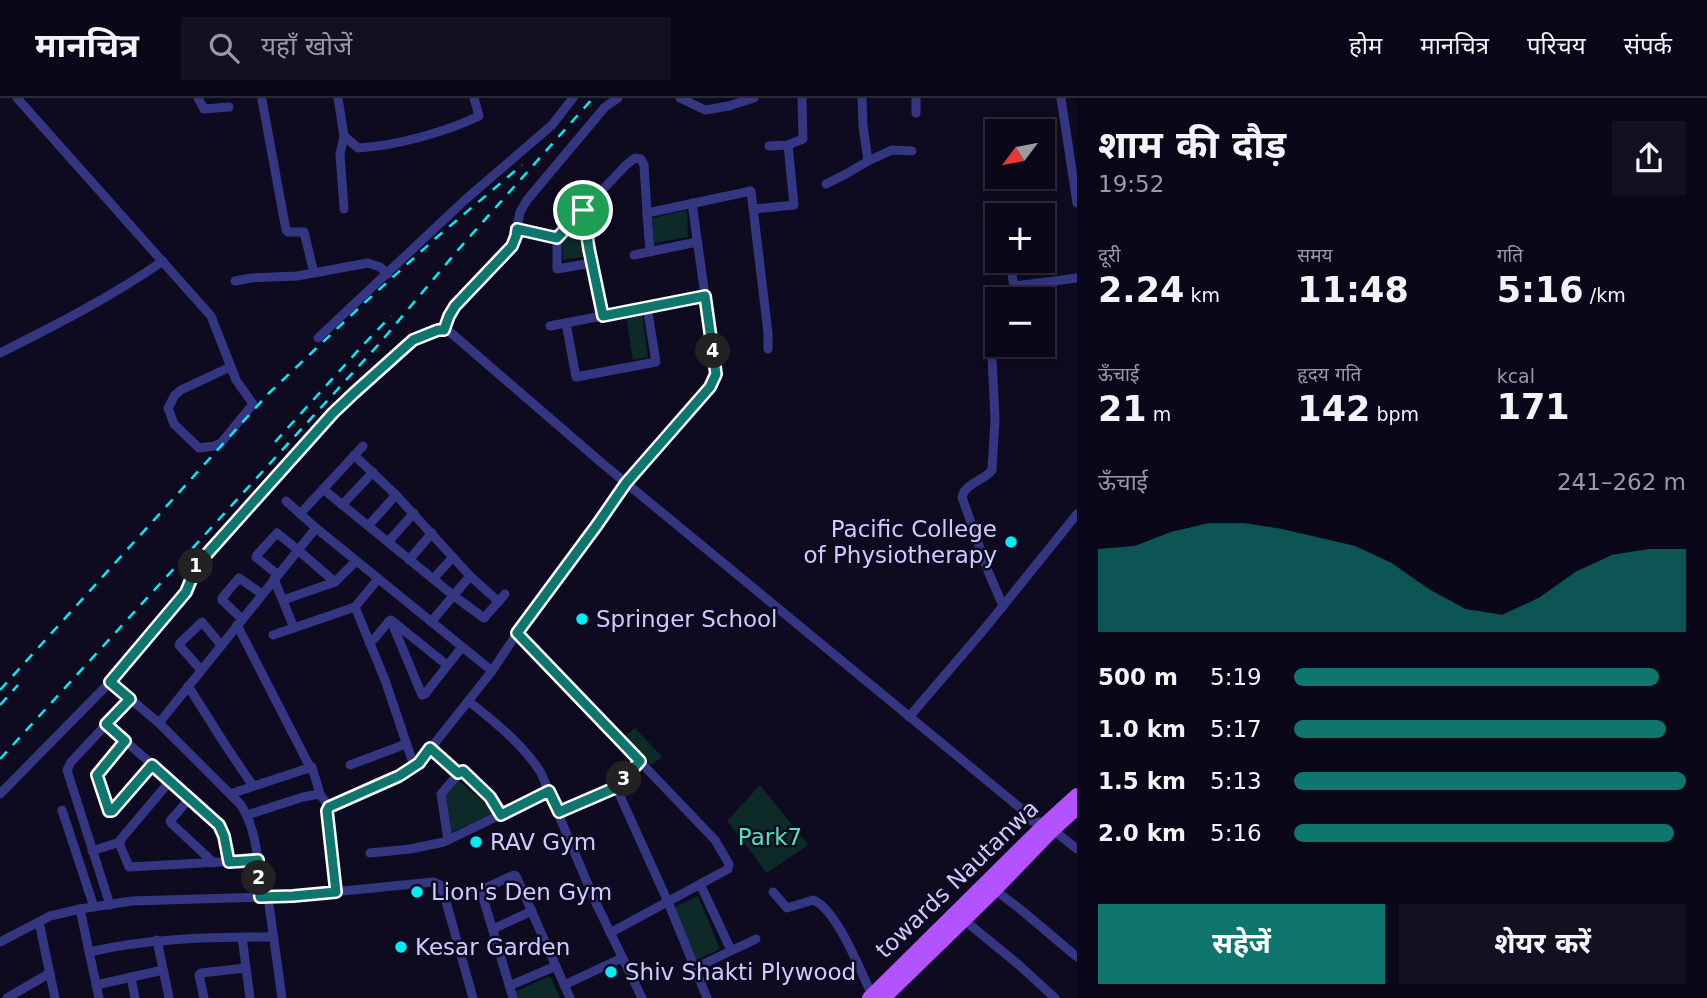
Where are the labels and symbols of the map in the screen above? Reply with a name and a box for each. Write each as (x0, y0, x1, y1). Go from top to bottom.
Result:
north arrow (985, 119, 1055, 189)
pin (553, 180, 613, 240)
pin: 4 (696, 334, 730, 368)
place label: Pacific College of Physiotherapy (804, 516, 997, 568)
marker: Pacific College of Physiotherapy (1003, 534, 1019, 550)
pin: 1 (178, 548, 214, 584)
place label: Springer School (596, 606, 778, 632)
marker: Springer School (574, 611, 590, 627)
pin: 3 (606, 762, 642, 796)
street label: towards Nautanwa (870, 795, 1044, 963)
park label: Park7 (738, 824, 802, 850)
place label: RAV Gym (490, 829, 596, 855)
marker: RAV Gym (468, 834, 484, 850)
pin: 2 (242, 860, 276, 896)
place label: Lion's Den Gym (431, 879, 612, 905)
marker: Lion's Den Gym (409, 884, 425, 900)
place label: Kesar Garden (415, 934, 570, 960)
marker: Kesar Garden (393, 939, 409, 955)
place label: Shiv Shakti Plywood (625, 959, 856, 985)
marker: Shiv Shakti Plywood (603, 964, 619, 980)

